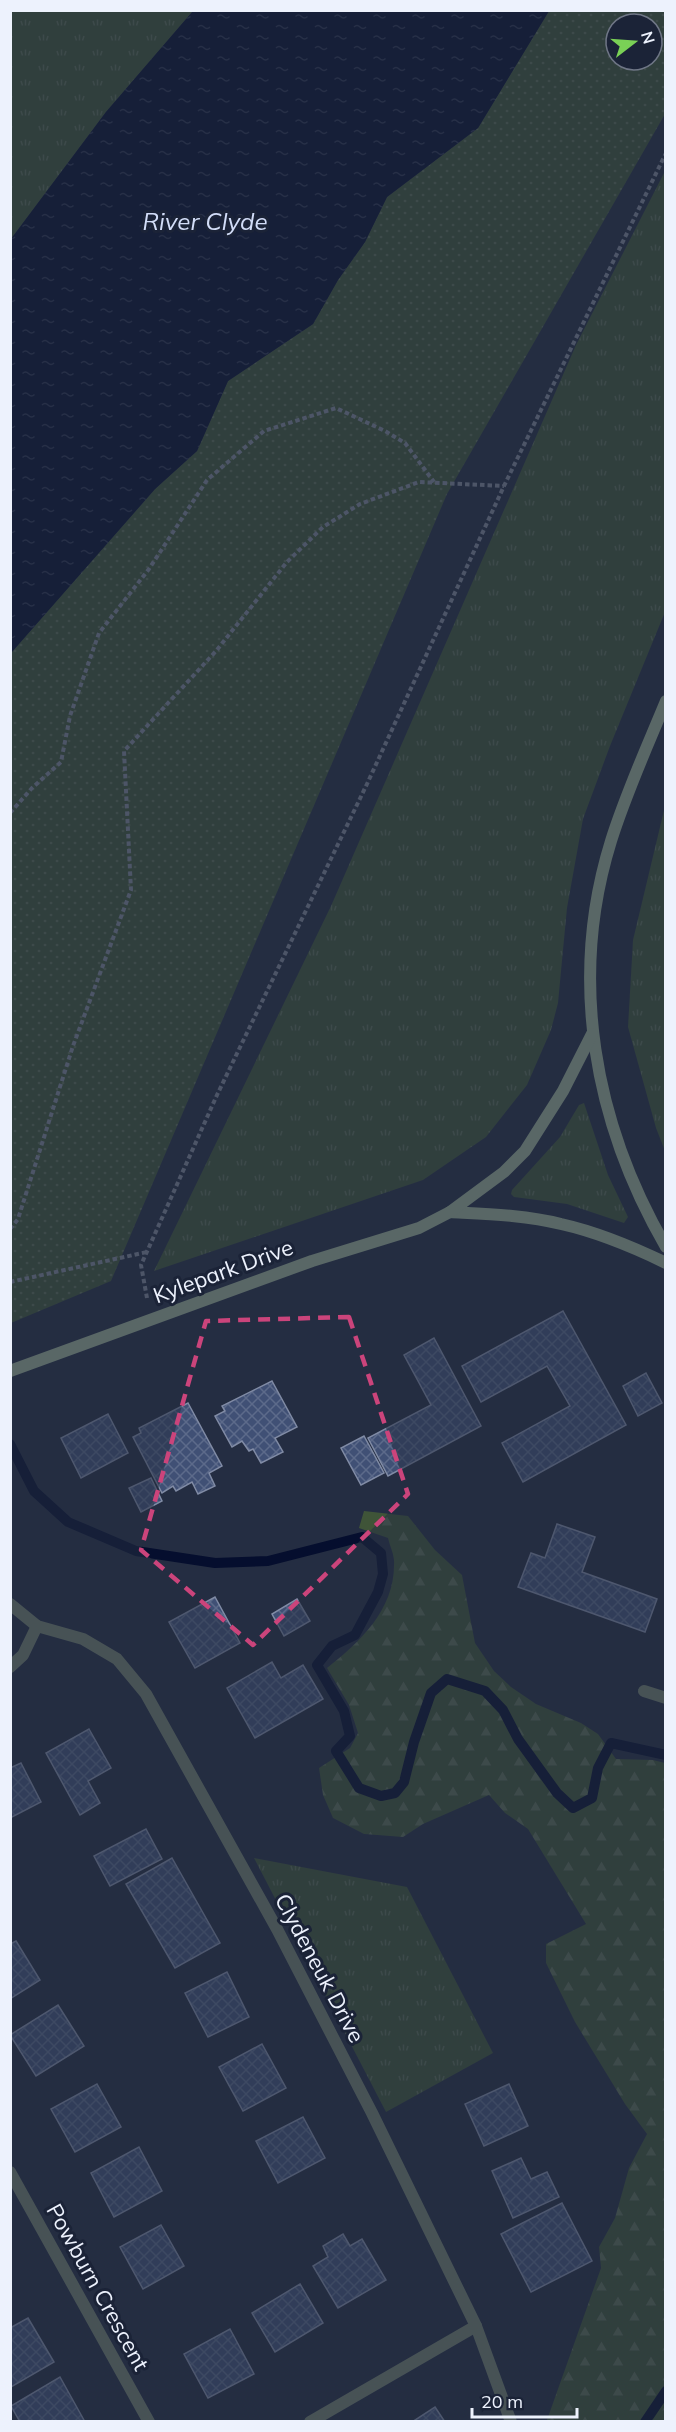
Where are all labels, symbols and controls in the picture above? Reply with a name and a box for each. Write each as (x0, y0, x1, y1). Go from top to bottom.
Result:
north arrow (604, 12, 664, 72)
text: N (637, 29, 660, 46)
water label: River Clyde (142, 206, 268, 236)
street label: Kylepark Drive (149, 1233, 297, 1309)
street label: Clydeneuk Drive (269, 1889, 371, 2047)
street label: Powburn Crescent (40, 2198, 156, 2376)
scale bar (472, 2381, 577, 2419)
text: 20 m (481, 2390, 523, 2413)

